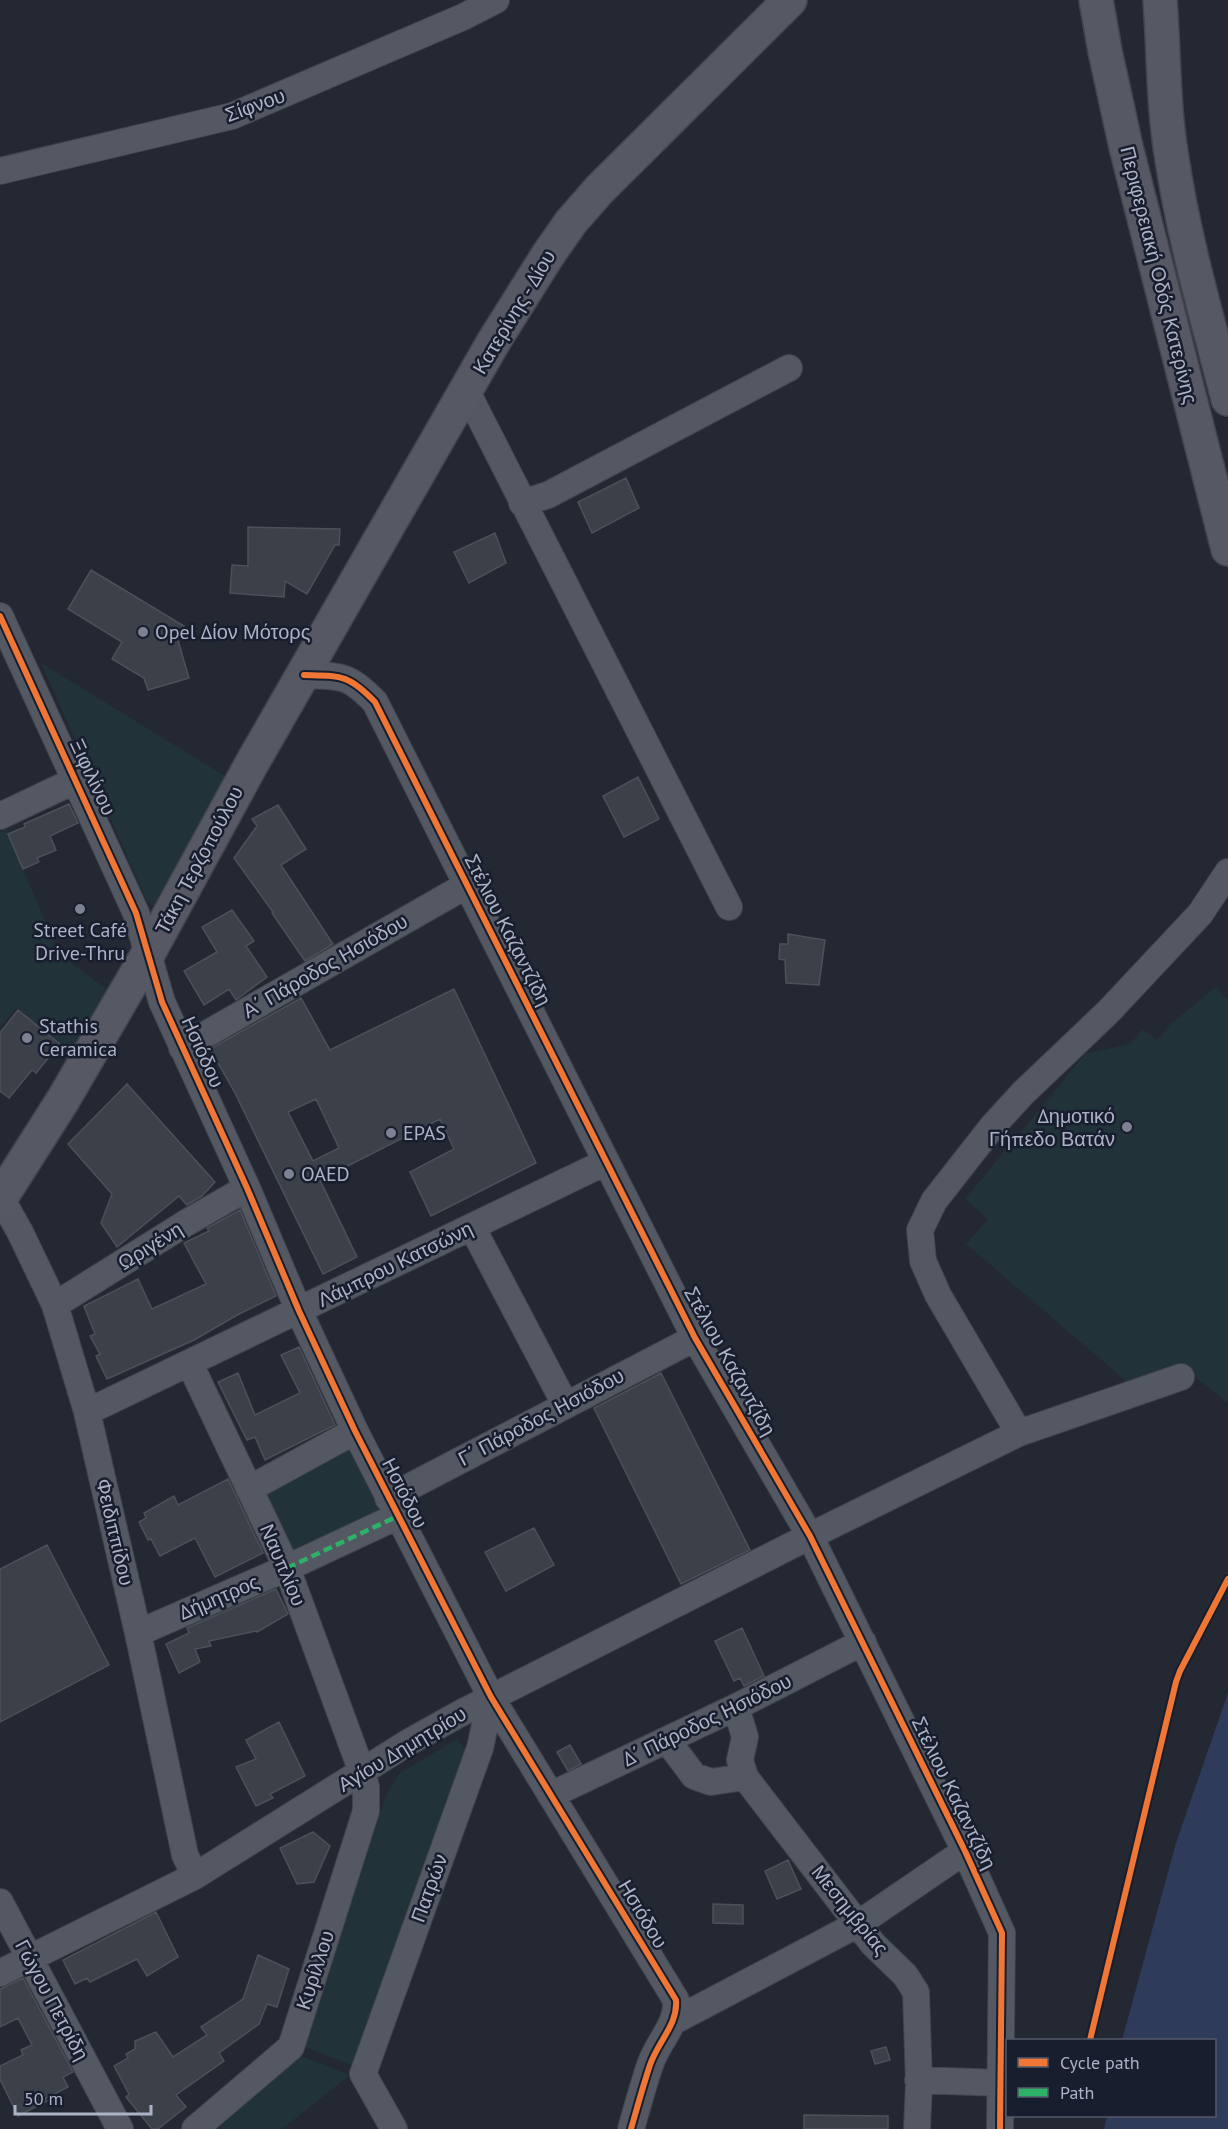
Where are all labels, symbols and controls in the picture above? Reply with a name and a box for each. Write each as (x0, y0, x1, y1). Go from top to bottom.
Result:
street label: Σίφνου (221, 82, 289, 128)
street label: Περιφερειακή Οδός Κατερίνης (1114, 143, 1204, 407)
street label: Κατερίνης - Δίου (467, 245, 561, 379)
place label: Opel Δίον Μότορς (155, 619, 311, 645)
marker: Opel Δίον Μότορς (136, 625, 150, 639)
street label: Ξιφιλίνου (64, 735, 122, 819)
street label: Τάκη Τερζοπούλου (149, 781, 249, 939)
street label: Στέλιου Καζαντζίδη (459, 850, 557, 1010)
marker: Street Café Drive-Thru (73, 902, 87, 916)
street label: Α΄ Πάροδος Ησιόδου (238, 908, 412, 1024)
place label: Street Café Drive-Thru (33, 917, 127, 966)
street label: Ησιόδου (176, 1012, 230, 1092)
place label: Stathis Ceramica (39, 1013, 117, 1062)
marker: Stathis Ceramica (20, 1031, 34, 1045)
place label: Δημοτικό Γήπεδο Βατάν (989, 1103, 1115, 1152)
place label: EPAS (403, 1120, 446, 1146)
marker: Δημοτικό Γήπεδο Βατάν (1120, 1120, 1134, 1134)
marker: EPAS (384, 1126, 398, 1140)
place label: OAED (301, 1161, 350, 1187)
marker: OAED (282, 1167, 296, 1181)
street label: Λάμπρου Κατσώνη (313, 1215, 477, 1313)
street label: Ωριγένη (113, 1216, 187, 1276)
street label: Στέλιου Καζαντζίδη (678, 1282, 782, 1440)
street label: Γ΄ Πάροδος Ησιόδου (454, 1362, 628, 1472)
street label: Ησιόδου (376, 1453, 434, 1533)
street label: Φειδιππίδου (90, 1476, 140, 1588)
street label: Ναυπλίου (254, 1520, 312, 1610)
street label: Δήμητρος (175, 1568, 263, 1626)
street label: Δ΄ Πάροδος Ησιόδου (618, 1668, 796, 1772)
street label: Αγίου Δημητρίου (333, 1700, 471, 1798)
street label: Στέλιου Καζαντζίδη (906, 1712, 1002, 1874)
street label: Πατρών (405, 1850, 453, 1926)
street label: Μεσημβρίας (806, 1860, 895, 1961)
street label: Ησιόδου (612, 1875, 674, 1953)
street label: Κυρίλλου (290, 1927, 340, 2013)
street label: Γώγου Πετρίδη (9, 1935, 95, 2065)
legend (1006, 2039, 1216, 2117)
text: Cycle path (1060, 2051, 1140, 2074)
scale bar (15, 2078, 152, 2116)
text: Path (1060, 2081, 1094, 2104)
text: 50 m (24, 2087, 63, 2110)

